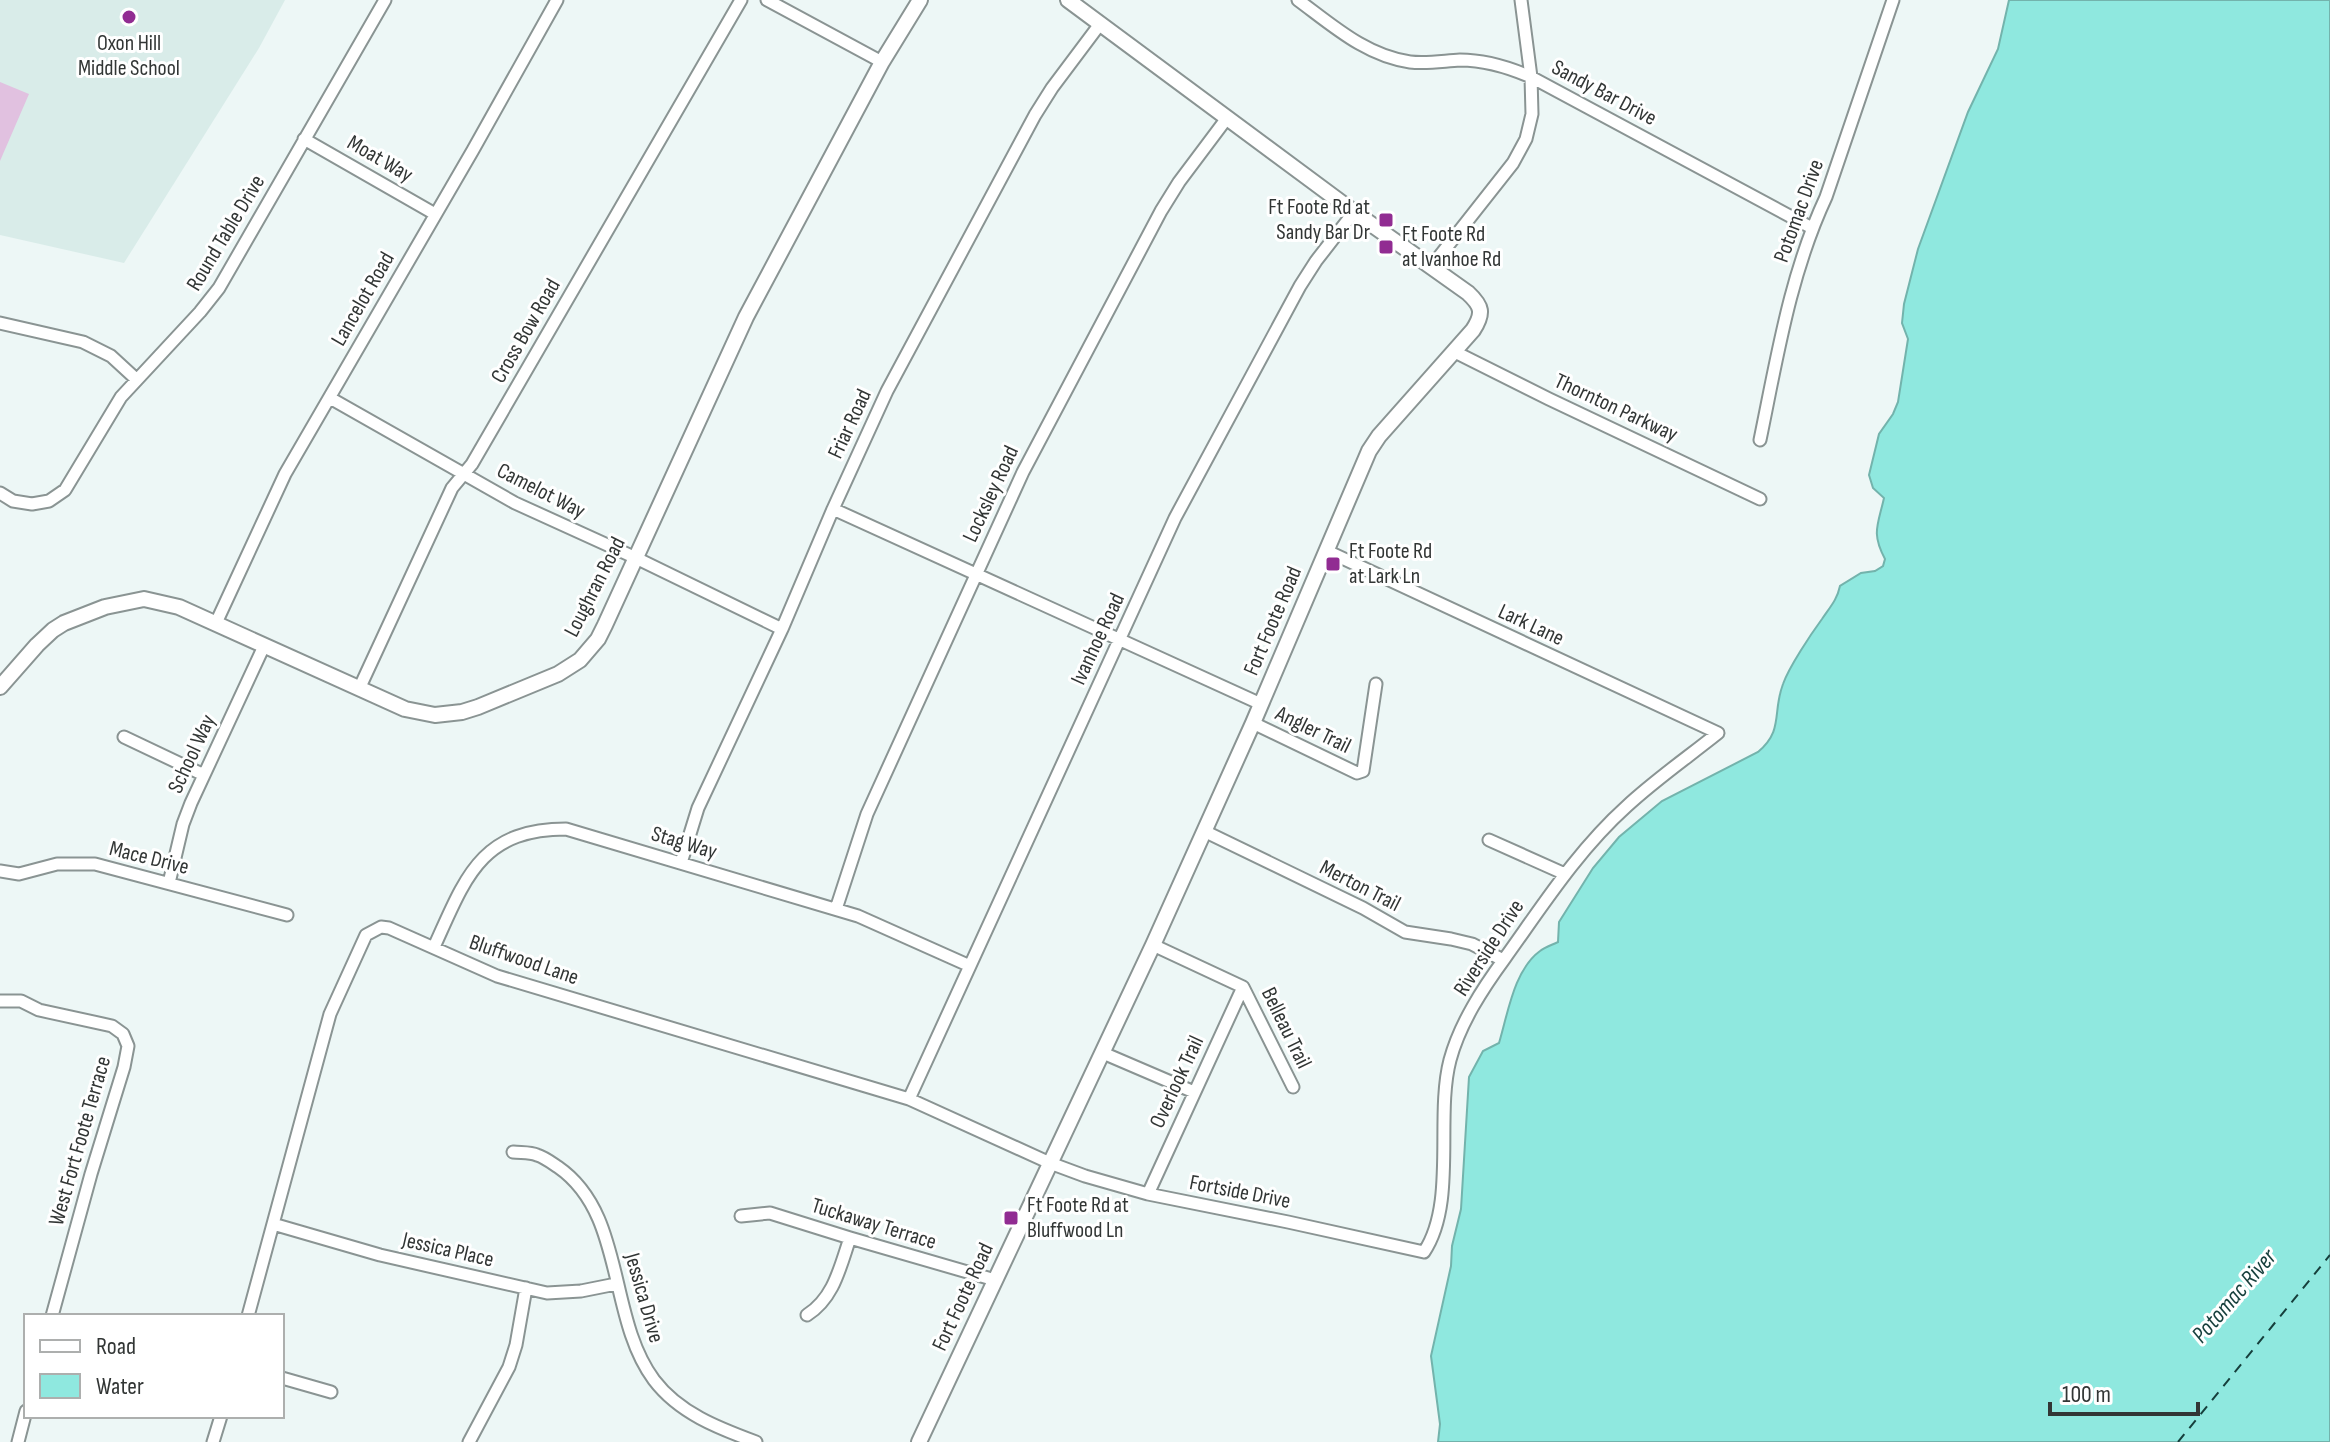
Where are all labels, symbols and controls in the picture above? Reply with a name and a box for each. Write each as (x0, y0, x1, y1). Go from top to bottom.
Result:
marker: Oxon Hill Middle School (120, 8, 138, 26)
place label: Oxon Hill Middle School (78, 30, 180, 82)
street label: Sandy Bar Drive (1547, 54, 1661, 132)
street label: Moat Way (342, 129, 418, 189)
street label: Potomac Drive (1768, 156, 1830, 266)
street label: Round Table Drive (181, 170, 271, 296)
place label: Ft Foote Rd at Sandy Bar Dr (1268, 194, 1370, 246)
marker: Ft Foote Rd at Sandy Bar Dr (1377, 211, 1395, 229)
place label: Ft Foote Rd at Ivanhoe Rd (1402, 221, 1501, 273)
marker: Ft Foote Rd at Ivanhoe Rd (1377, 238, 1395, 256)
street label: Lancelot Road (325, 247, 401, 351)
street label: Cross Bow Road (485, 274, 567, 388)
street label: Thornton Parkway (1550, 368, 1682, 449)
street label: Friar Road (822, 385, 878, 463)
street label: Locksley Road (957, 442, 1025, 546)
street label: Camelot Way (492, 457, 590, 525)
street label: Loughran Road (558, 533, 632, 641)
place label: Ft Foote Rd at Lark Ln (1349, 538, 1432, 590)
marker: Ft Foote Rd at Lark Ln (1324, 555, 1342, 573)
street label: Fort Foote Road (1238, 562, 1308, 680)
street label: Ivanhoe Road (1065, 589, 1131, 689)
street label: Lark Lane (1494, 598, 1568, 652)
street label: Angler Trail (1270, 700, 1355, 760)
street label: School Way (162, 710, 222, 798)
street label: Stag Way (648, 820, 721, 866)
street label: Mace Drive (106, 835, 192, 881)
street label: Merton Trail (1315, 854, 1405, 918)
street label: Riverside Drive (1448, 895, 1530, 1001)
street label: Bluffwood Lane (466, 929, 582, 991)
street label: Belleau Trail (1255, 983, 1317, 1073)
street label: Overlook Trail (1144, 1032, 1210, 1132)
street label: West Fort Foote Terrace (43, 1053, 117, 1229)
street label: Fortside Drive (1187, 1169, 1293, 1215)
street label: Tuckaway Terrace (808, 1192, 940, 1256)
place label: Ft Foote Rd at Bluffwood Ln (1027, 1192, 1129, 1244)
marker: Ft Foote Rd at Bluffwood Ln (1002, 1209, 1020, 1227)
street label: Jessica Place (399, 1226, 496, 1274)
street label: Fort Foote Road (926, 1239, 1000, 1355)
water label: Potomac River (2185, 1242, 2283, 1349)
street label: Jessica Drive (618, 1249, 670, 1346)
legend (24, 1314, 284, 1418)
text: Road (96, 1332, 136, 1361)
scale bar (2050, 1366, 2198, 1416)
text: Water (96, 1372, 144, 1401)
text: 100 m (2062, 1380, 2111, 1409)

